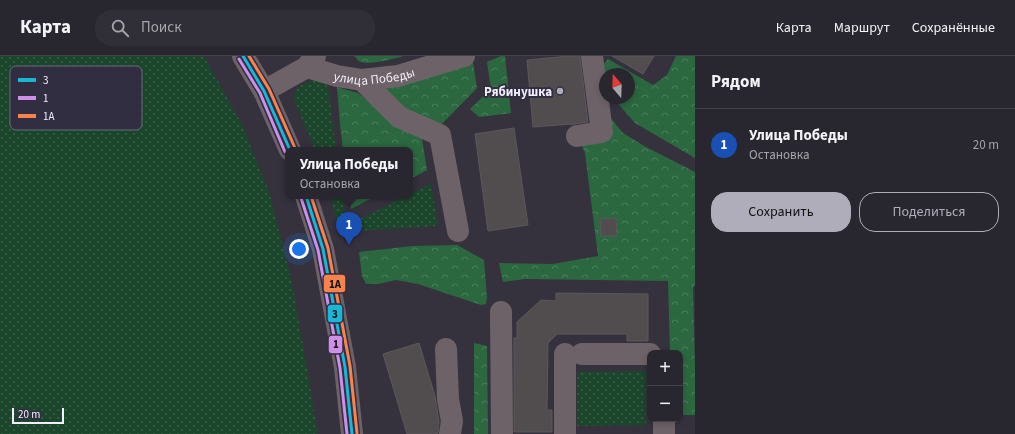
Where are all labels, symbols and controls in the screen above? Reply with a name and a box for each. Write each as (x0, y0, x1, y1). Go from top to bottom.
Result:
search box (95, 10, 375, 46)
text: Карта (20, 14, 71, 41)
icon: search (109, 17, 131, 39)
text: Поиск (141, 17, 182, 38)
text: Карта (776, 18, 812, 38)
text: Маршрут (834, 18, 890, 38)
text: Сохранённые (912, 18, 995, 38)
street label: улица Победы (331, 63, 417, 90)
legend (10, 66, 142, 130)
north arrow (599, 68, 635, 104)
text: Рядом (711, 70, 761, 94)
text: 3 (43, 73, 48, 88)
place label: Рябинушка (484, 83, 552, 101)
marker: Рябинушка (555, 86, 565, 96)
text: 1 (43, 91, 48, 106)
text: 1А (43, 109, 54, 124)
text: Улица Победы (749, 125, 848, 146)
text: 1 (721, 136, 727, 154)
text: 20 m (973, 136, 999, 154)
text: Остановка (749, 146, 810, 164)
popup (285, 147, 413, 199)
text: Улица Победы (300, 154, 398, 175)
text: Остановка (300, 175, 360, 193)
button: Сохранить (711, 192, 851, 232)
button: Поделиться (859, 192, 999, 232)
pin: 1 (336, 212, 362, 245)
your location (289, 239, 309, 259)
line badge: 1А (323, 274, 346, 293)
text: 1А (329, 277, 342, 292)
line badge: 3 (327, 304, 343, 323)
text: 3 (332, 307, 338, 322)
line badge: 1 (328, 335, 343, 354)
text: 1 (333, 337, 339, 352)
map controls (647, 350, 683, 422)
button: + (647, 350, 683, 386)
button: − (647, 386, 683, 422)
scale bar (12, 406, 64, 425)
text: 20 m (18, 407, 40, 422)

